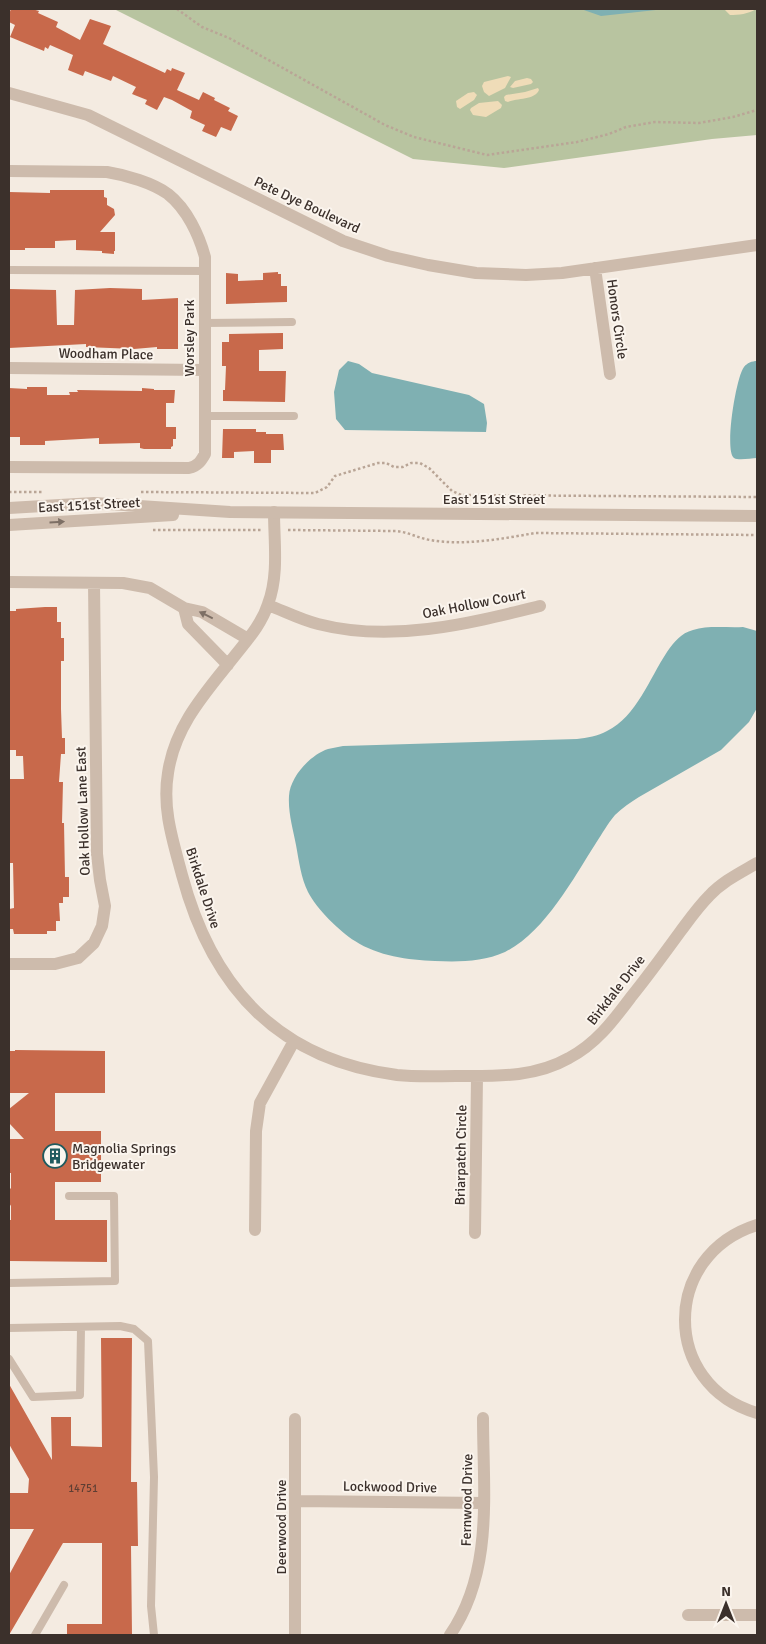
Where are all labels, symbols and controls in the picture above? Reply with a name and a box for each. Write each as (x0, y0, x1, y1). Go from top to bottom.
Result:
street label: Pete Dye Boulevard (251, 173, 363, 237)
street label: Honors Circle (603, 278, 631, 360)
street label: Worsley Park (181, 299, 198, 377)
street label: Woodham Place (58, 345, 154, 363)
street label: East 151st Street (443, 491, 545, 508)
street label: East 151st Street (37, 494, 141, 516)
one-way arrow (50, 518, 66, 526)
street label: Oak Hollow Court (421, 586, 527, 622)
one-way arrow (198, 611, 213, 619)
street label: Oak Hollow Lane East (72, 746, 94, 876)
street label: Birkdale Drive (182, 845, 224, 931)
street label: Birkdale Drive (583, 952, 649, 1028)
street label: Briarpatch Circle (452, 1104, 470, 1206)
place label: Magnolia Springs Bridgewater (72, 1140, 176, 1173)
building icon: Magnolia Springs Bridgewater (42, 1143, 68, 1169)
street label: Fernwood Drive (458, 1453, 476, 1547)
street label: Lockwood Drive (343, 1478, 437, 1496)
street label: Deerwood Drive (273, 1480, 290, 1574)
house number: 14751 (68, 1482, 98, 1495)
north arrow (701, 1579, 751, 1629)
text: N (721, 1583, 731, 1600)

